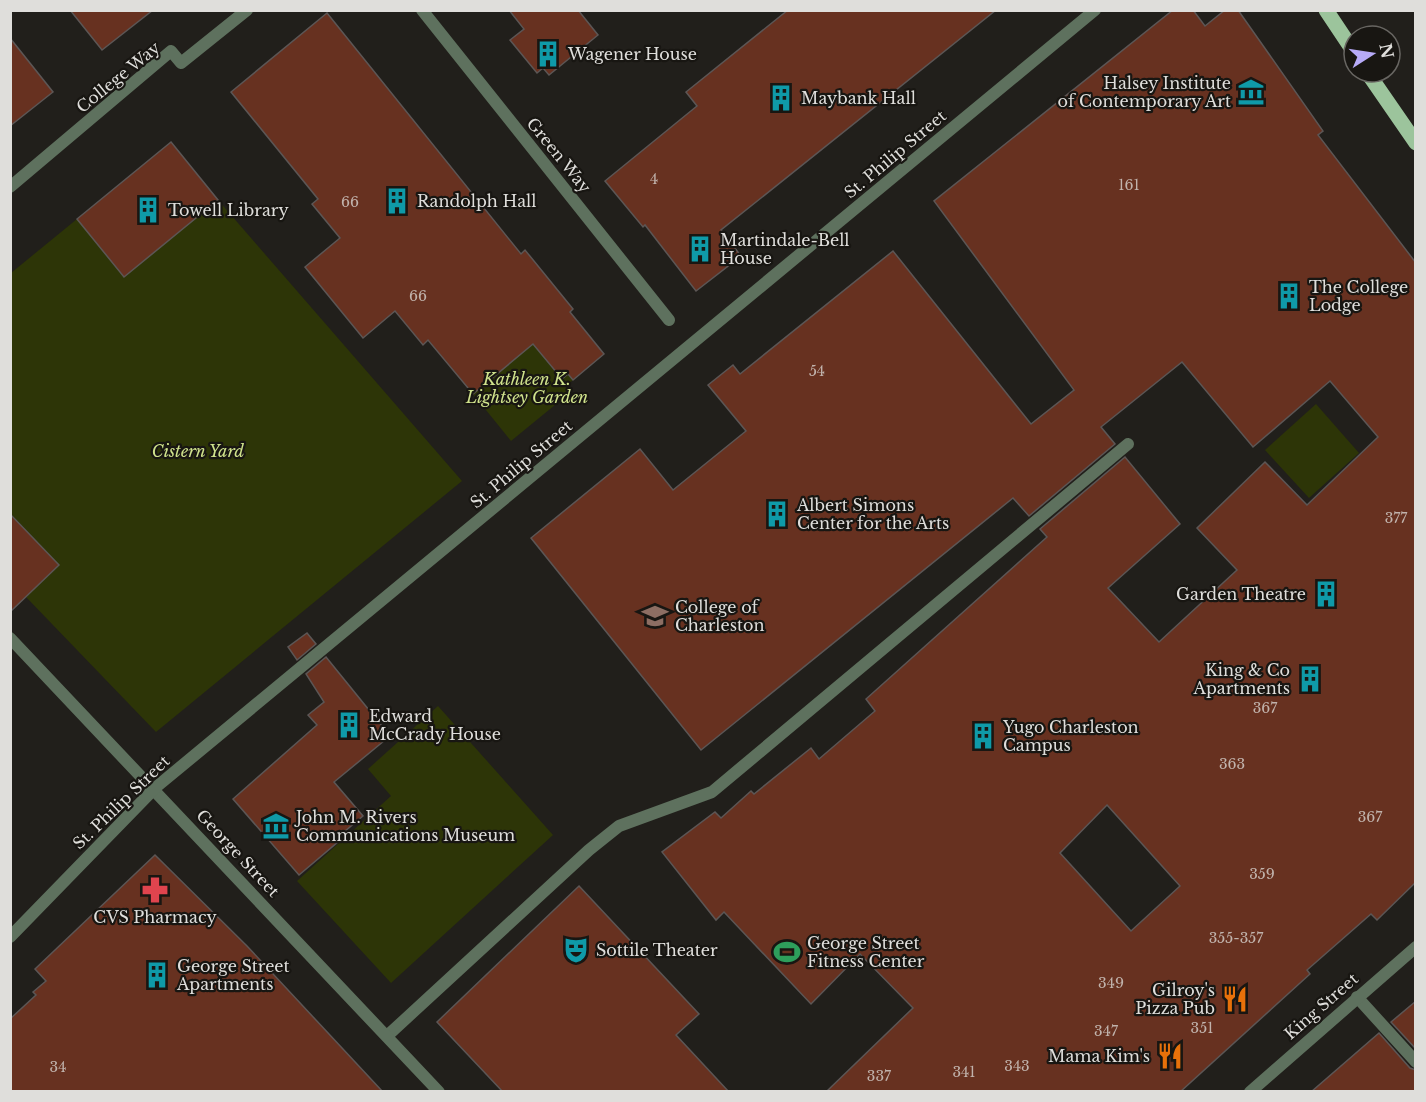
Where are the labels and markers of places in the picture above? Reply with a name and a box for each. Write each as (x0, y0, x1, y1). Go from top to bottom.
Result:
building icon: Wagener House (533, 39, 563, 69)
place label: Wagener House (567, 44, 697, 64)
place label: Halsey Institute of Contemporary Art (1057, 73, 1231, 111)
museum icon: Halsey Institute of Contemporary Art (1236, 77, 1266, 107)
building icon: Maybank Hall (766, 83, 796, 113)
place label: Maybank Hall (801, 88, 916, 108)
building icon: Randolph Hall (382, 186, 412, 216)
place label: Randolph Hall (417, 191, 537, 211)
building icon: Towell Library (133, 195, 163, 225)
place label: Towell Library (168, 200, 289, 220)
place label: Martindale-Bell House (720, 230, 850, 268)
building icon: Martindale-Bell House (685, 234, 715, 264)
place label: The College Lodge (1309, 277, 1408, 315)
building icon: The College Lodge (1274, 281, 1304, 311)
place label: Albert Simons Center for the Arts (796, 495, 949, 533)
building icon: Albert Simons Center for the Arts (762, 499, 792, 529)
building icon: Garden Theatre (1311, 579, 1341, 609)
place label: Garden Theatre (1176, 584, 1306, 604)
place label: College of Charleston (675, 597, 765, 635)
school or university icon: College of Charleston (640, 601, 670, 631)
place label: King & Co Apartments (1193, 660, 1290, 698)
building icon: King & Co Apartments (1295, 664, 1325, 694)
place label: Edward McCrady House (369, 706, 501, 744)
building icon: Edward McCrady House (334, 710, 364, 740)
place label: Yugo Charleston Campus (1002, 717, 1139, 755)
building icon: Yugo Charleston Campus (968, 721, 998, 751)
place label: John M. Rivers Communications Museum (294, 807, 515, 845)
museum icon: John M. Rivers Communications Museum (261, 811, 291, 841)
pharmacy icon: CVS Pharmacy (140, 875, 170, 905)
place label: CVS Pharmacy (93, 907, 217, 927)
place label: George Street Fitness Center (807, 933, 925, 971)
theatre icon: Sottile Theater (561, 935, 591, 965)
sports icon: George Street Fitness Center (772, 937, 802, 967)
place label: Sottile Theater (596, 940, 718, 960)
place label: George Street Apartments (176, 956, 290, 994)
building icon: George Street Apartments (142, 960, 172, 990)
place label: Gilroy's Pizza Pub (1135, 980, 1215, 1018)
restaurant icon: Gilroy's Pizza Pub (1220, 984, 1250, 1014)
restaurant icon: Mama Kim's (1155, 1041, 1185, 1071)
place label: Mama Kim's (1048, 1046, 1150, 1066)

